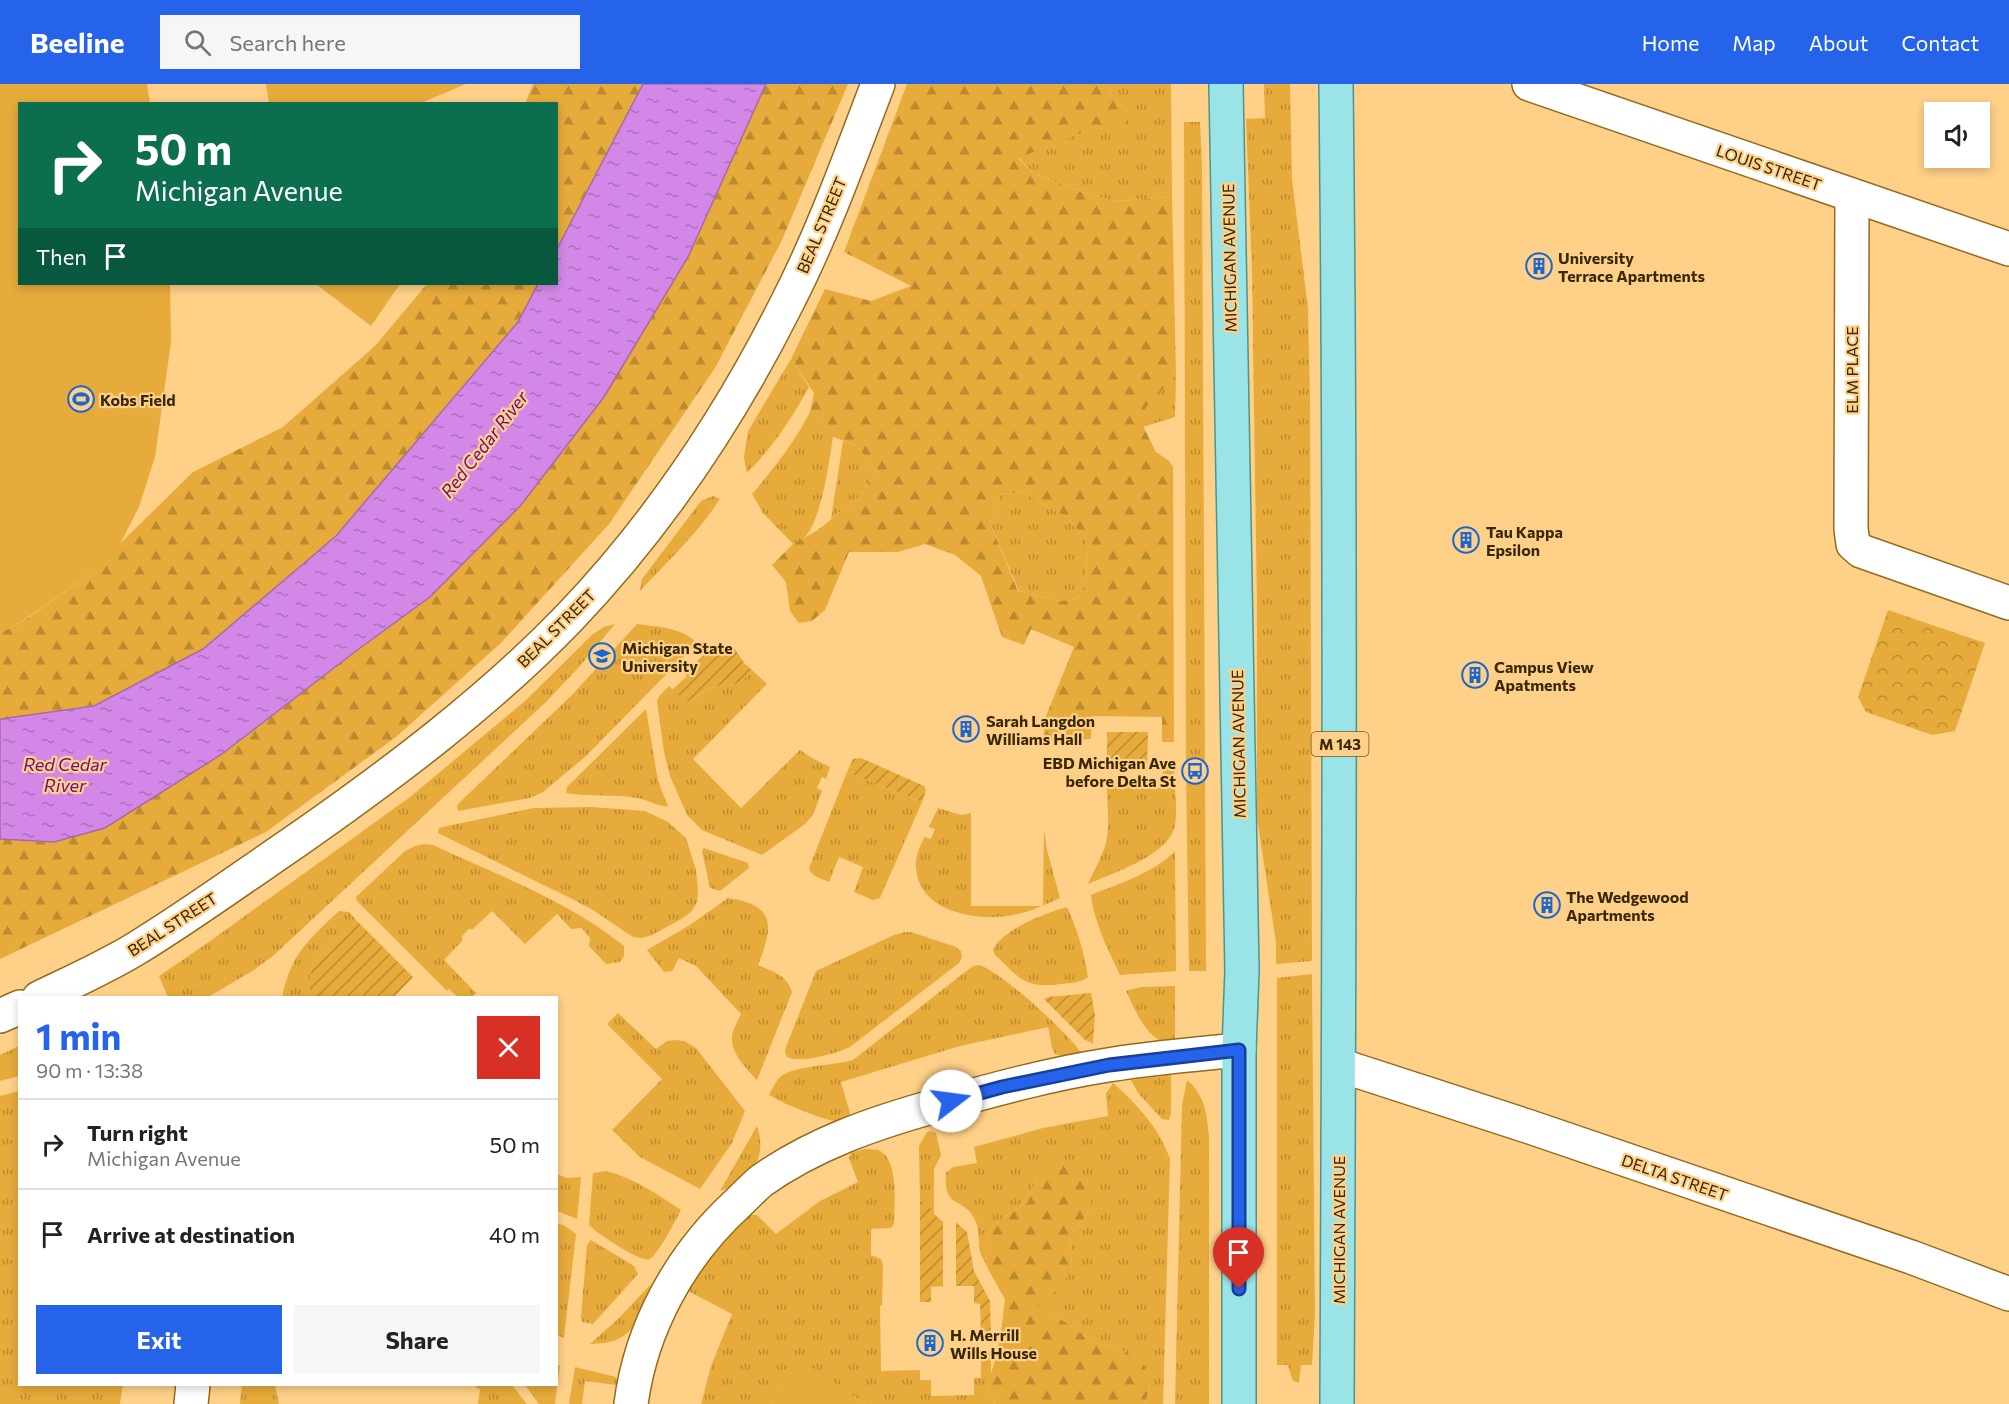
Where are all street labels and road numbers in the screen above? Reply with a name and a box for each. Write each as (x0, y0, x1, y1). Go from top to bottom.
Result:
street label: LOUIS STREET (1714, 140, 1824, 194)
street label: BEAL STREET (792, 174, 850, 276)
street label: MICHIGAN AVENUE (1218, 183, 1240, 333)
street label: ELM PLACE (1842, 326, 1861, 414)
street label: BEAL STREET (513, 585, 599, 671)
street label: MICHIGAN AVENUE (1227, 669, 1249, 819)
road number: M 143 (1312, 732, 1368, 756)
street label: BEAL STREET (124, 888, 220, 960)
street label: DELTA STREET (1619, 1150, 1731, 1204)
street label: MICHIGAN AVENUE (1329, 1156, 1348, 1304)

